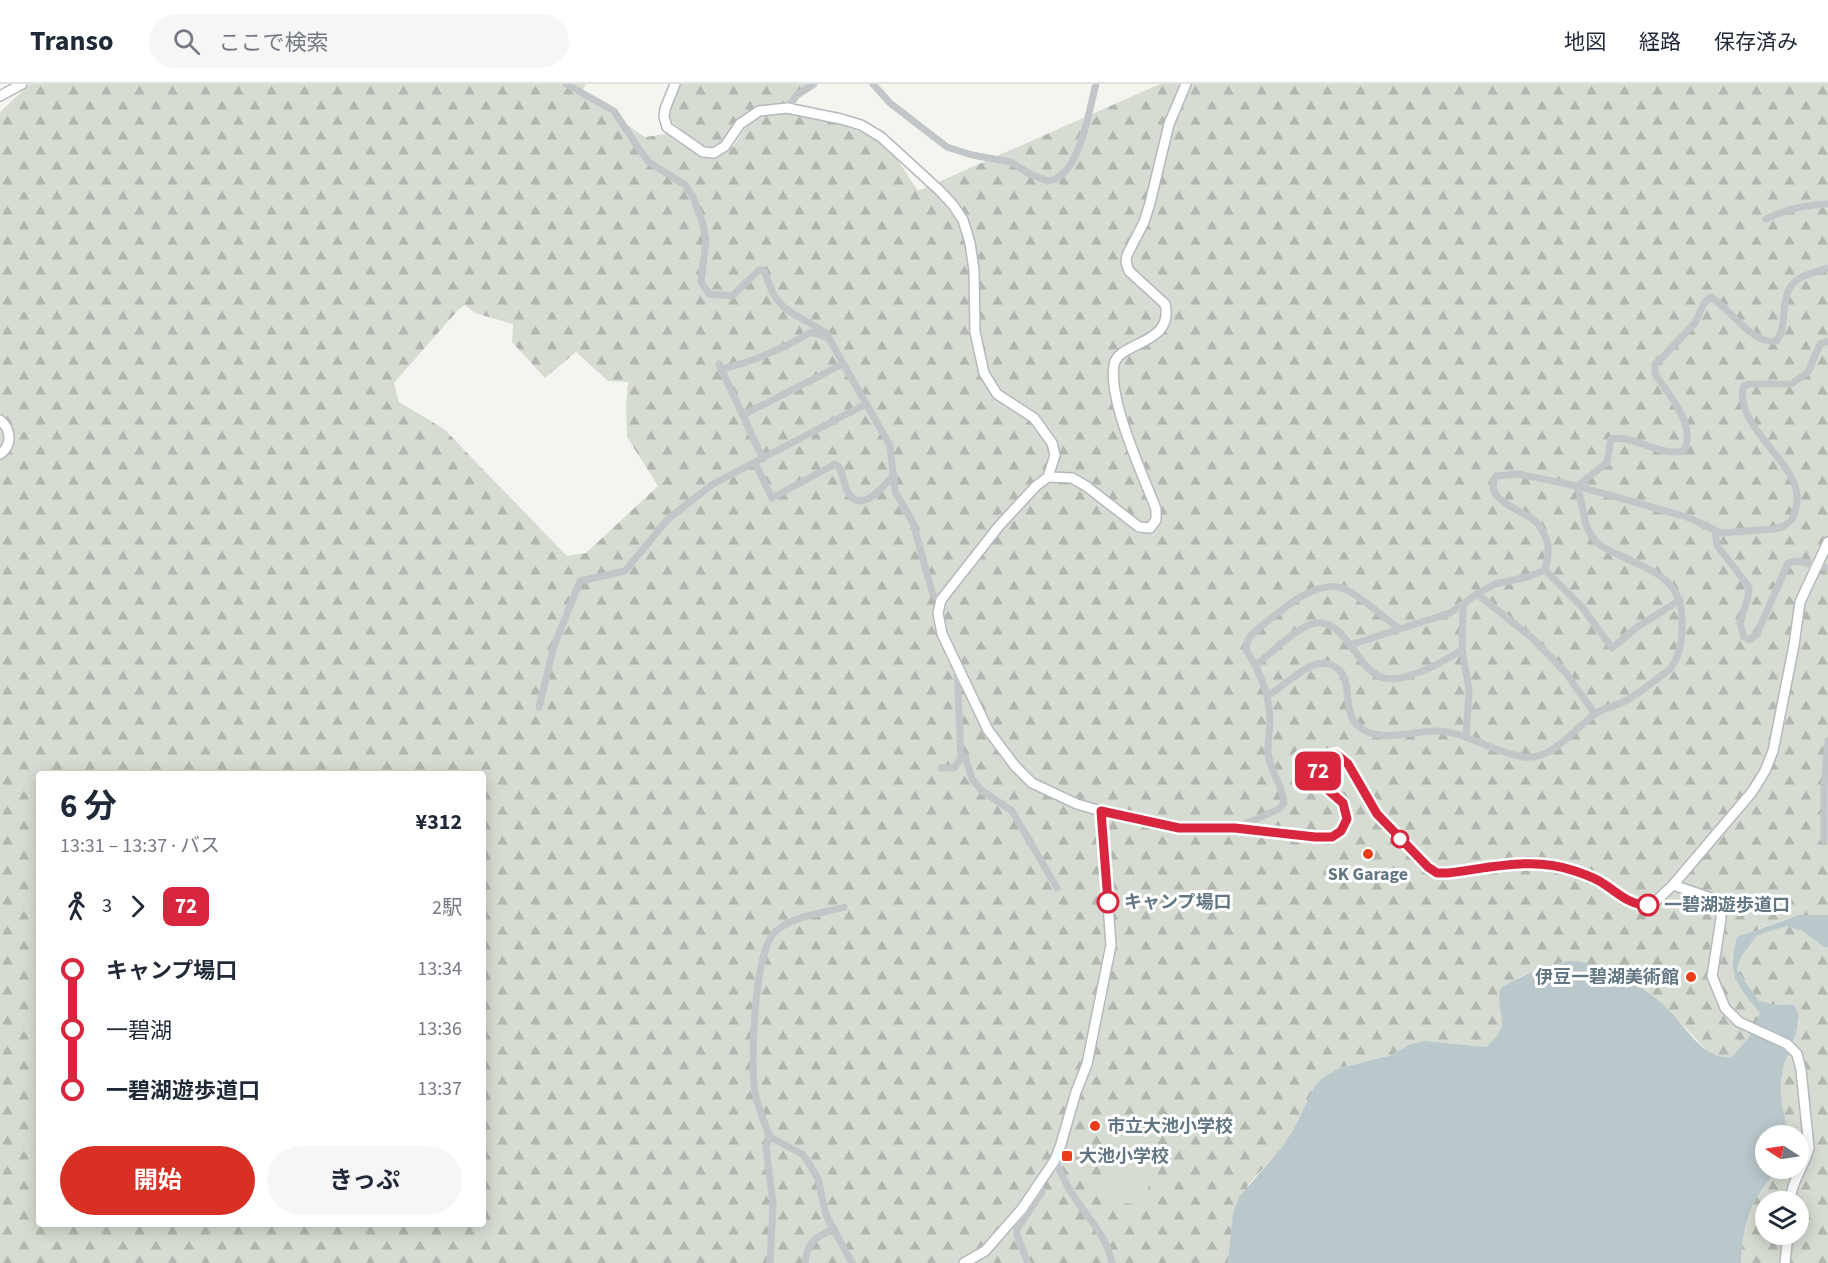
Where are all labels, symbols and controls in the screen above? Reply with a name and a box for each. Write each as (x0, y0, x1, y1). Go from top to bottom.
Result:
search box (149, 14, 569, 68)
text: Transo (30, 21, 113, 61)
icon: search (170, 25, 203, 58)
text: ここで検索 (218, 27, 328, 59)
text: 地図 (1564, 27, 1606, 57)
text: 経路 (1639, 27, 1681, 57)
text: 保存済み (1714, 27, 1798, 57)
line badge: 72 (1291, 752, 1345, 790)
text: 72 (1307, 756, 1329, 786)
text: 6 分 (60, 783, 117, 830)
text: ¥312 (416, 806, 462, 838)
unlabelled marker (1391, 830, 1409, 848)
text: 13:31 – 13:37 · バス (60, 832, 220, 860)
marker: SK Garage (1361, 847, 1375, 861)
place label: SK Garage (1328, 862, 1408, 887)
icon: walk (60, 890, 93, 923)
icon: forward (121, 890, 154, 923)
place label: キャンプ場口 (1124, 890, 1231, 915)
text: 72 (175, 891, 197, 921)
marker: キャンプ場口 (1097, 891, 1119, 913)
text: 3 (102, 892, 112, 920)
place label: 一碧湖遊歩道口 (1664, 893, 1790, 918)
text: 2駅 (432, 894, 462, 922)
marker: 一碧湖遊歩道口 (1637, 894, 1659, 916)
text: キャンプ場口 (106, 955, 237, 987)
text: 13:34 (417, 955, 462, 983)
place label: 伊豆一碧湖美術館 (1535, 965, 1679, 990)
marker: 伊豆一碧湖美術館 (1684, 970, 1698, 984)
text: 一碧湖 (106, 1015, 172, 1047)
text: 13:36 (417, 1015, 462, 1043)
text: 一碧湖遊歩道口 (106, 1075, 260, 1107)
text: 13:37 (417, 1075, 462, 1103)
place label: 市立大池小学校 (1107, 1114, 1233, 1139)
marker: 市立大池小学校 (1088, 1119, 1102, 1133)
north arrow (1755, 1125, 1809, 1179)
map controls (1755, 1125, 1809, 1245)
place label: 大池小学校 (1079, 1144, 1169, 1169)
button: 開始 (60, 1146, 255, 1215)
button: きっぷ (267, 1146, 462, 1215)
marker: 大池小学校 (1060, 1149, 1074, 1163)
button: layers (1755, 1191, 1809, 1245)

